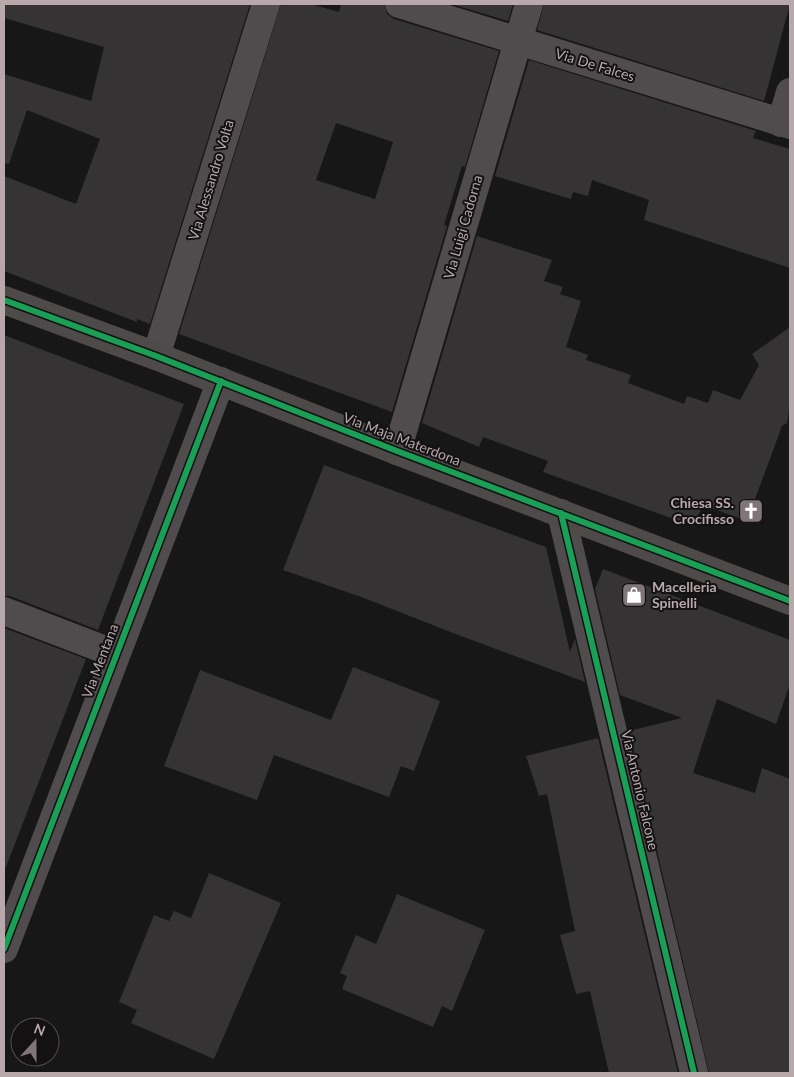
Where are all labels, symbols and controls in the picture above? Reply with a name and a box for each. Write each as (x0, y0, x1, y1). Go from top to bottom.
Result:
street label: Via De Falces (553, 44, 637, 85)
street label: Via Alessandro Volta (184, 117, 237, 242)
street label: Via Luigi Cadorna (440, 173, 486, 281)
street label: Via Maja Materdona (341, 408, 463, 469)
place label: Chiesa SS. Crocifisso (670, 494, 734, 527)
church icon: Chiesa SS. Crocifisso (738, 498, 764, 524)
place label: Macelleria Spinelli (652, 578, 717, 611)
shop icon: Macelleria Spinelli (621, 582, 647, 608)
street label: Via Mentana (78, 621, 121, 700)
street label: Via Antonio Falcone (618, 728, 663, 852)
north arrow (10, 1017, 60, 1067)
text: N (32, 1020, 48, 1039)

